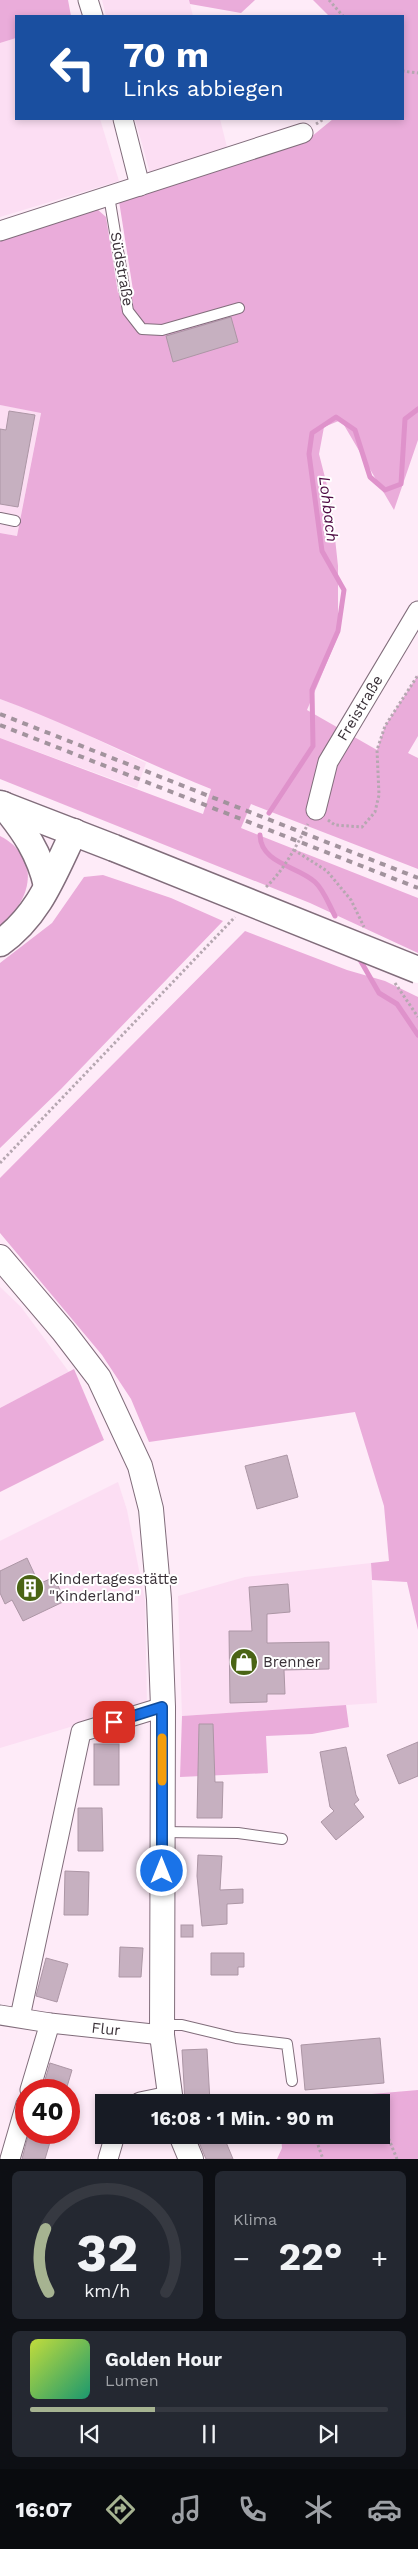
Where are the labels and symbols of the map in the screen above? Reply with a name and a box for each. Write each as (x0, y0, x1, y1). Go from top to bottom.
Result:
street label: Südstraße (107, 231, 137, 307)
water label: Lohbach (315, 475, 342, 543)
street label: Freistraße (333, 672, 387, 744)
place label: Kindertagesstätte "Kinderland" (49, 1570, 178, 1605)
building icon: Kindertagesstätte "Kinderland" (15, 1573, 45, 1603)
shop icon: Brenner (229, 1647, 259, 1677)
place label: Brenner (263, 1653, 321, 1671)
pin (93, 1701, 135, 1743)
position arrow (135, 1844, 187, 1896)
street label: Flur (91, 2019, 121, 2039)
speed limit sign: 40 (15, 2079, 80, 2144)

